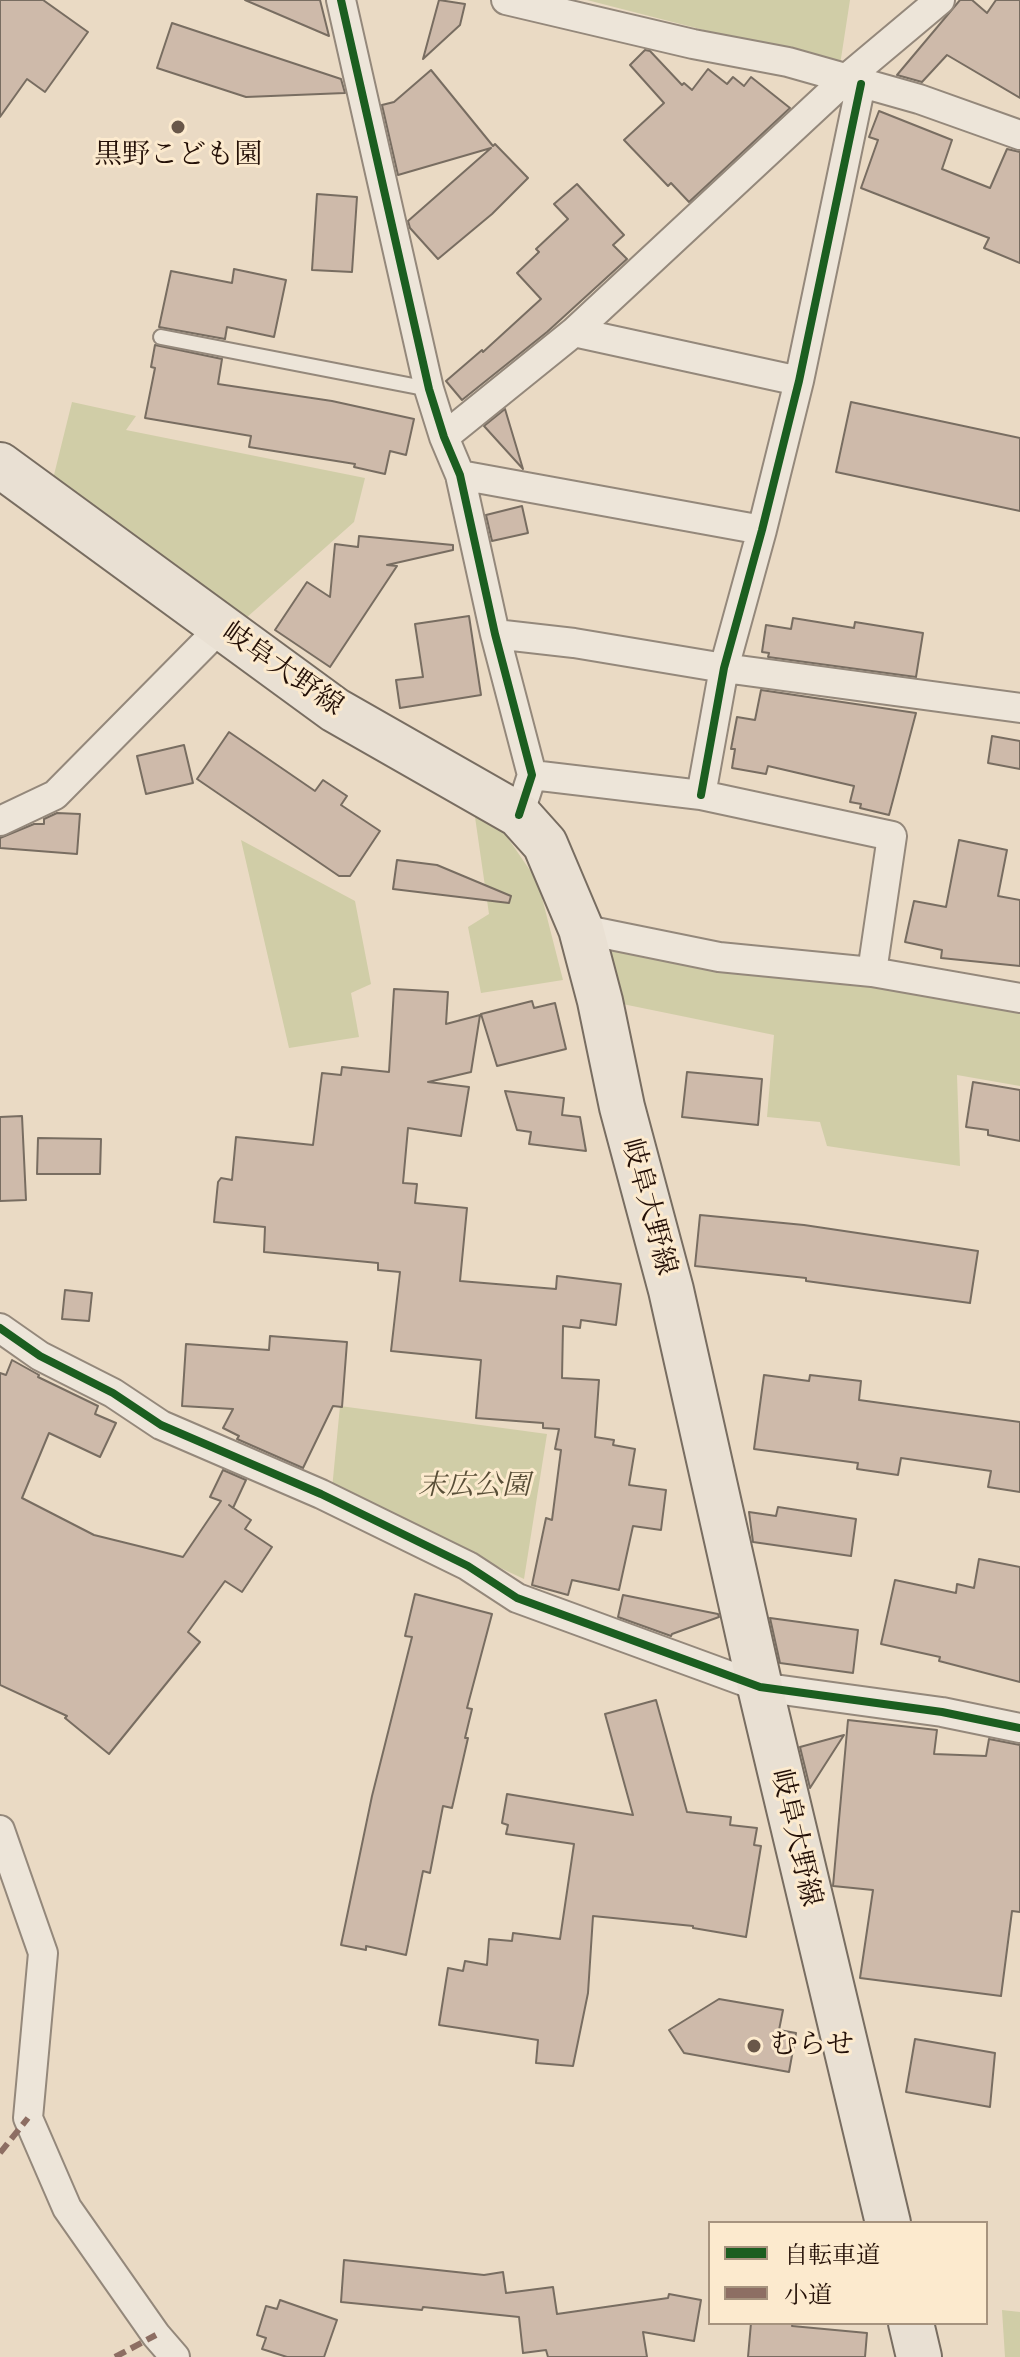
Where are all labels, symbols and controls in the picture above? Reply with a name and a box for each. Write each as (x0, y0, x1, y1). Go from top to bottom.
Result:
marker: 黒野こども園 (169, 118, 187, 136)
place label: 黒野こども園 (94, 139, 262, 173)
street label: 岐阜大野線 (215, 616, 349, 724)
street label: 岐阜大野線 (614, 1135, 682, 1279)
park label: 末広公園 (418, 1470, 530, 1504)
street label: 岐阜大野線 (763, 1766, 827, 1910)
place label: むらせ (770, 2029, 854, 2063)
marker: むらせ (745, 2037, 763, 2055)
legend (708, 2221, 988, 2325)
text: 自転車道 (784, 2237, 880, 2272)
text: 小道 (784, 2277, 832, 2312)

